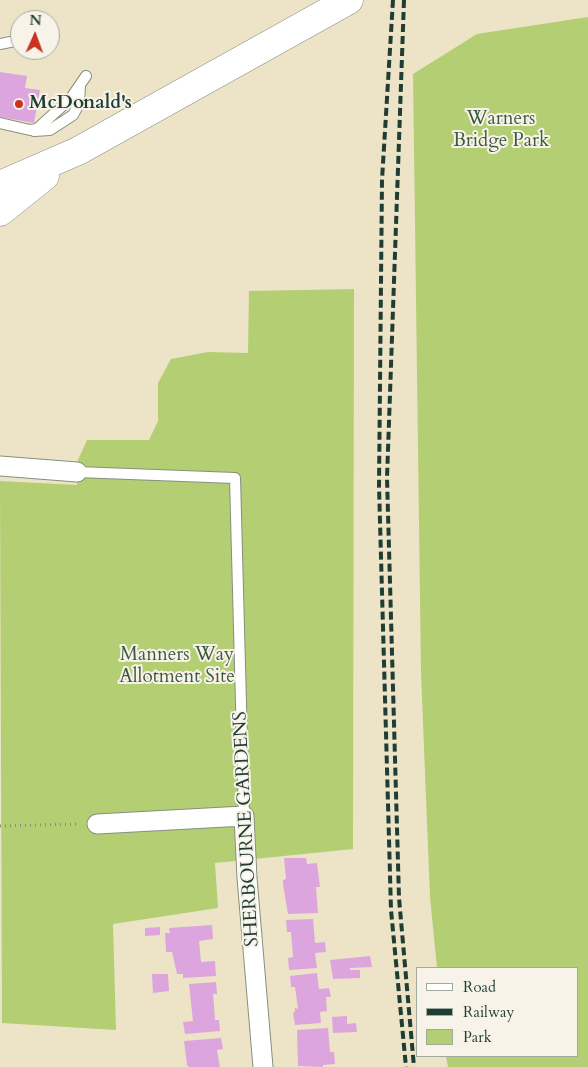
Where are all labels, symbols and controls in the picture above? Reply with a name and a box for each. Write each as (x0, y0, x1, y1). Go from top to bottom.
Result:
north arrow (10, 10, 60, 60)
text: N (29, 11, 42, 30)
place label: McDonald's (29, 93, 132, 115)
marker: McDonald's (13, 98, 25, 110)
park label: Warners Bridge Park (453, 109, 549, 153)
park label: Manners Way Allotment Site (119, 645, 235, 689)
street label: SHERBOURNE GARDENS (229, 711, 265, 947)
legend (416, 967, 578, 1057)
text: Road (463, 977, 496, 997)
text: Railway (463, 1002, 514, 1022)
text: Park (463, 1027, 492, 1047)

